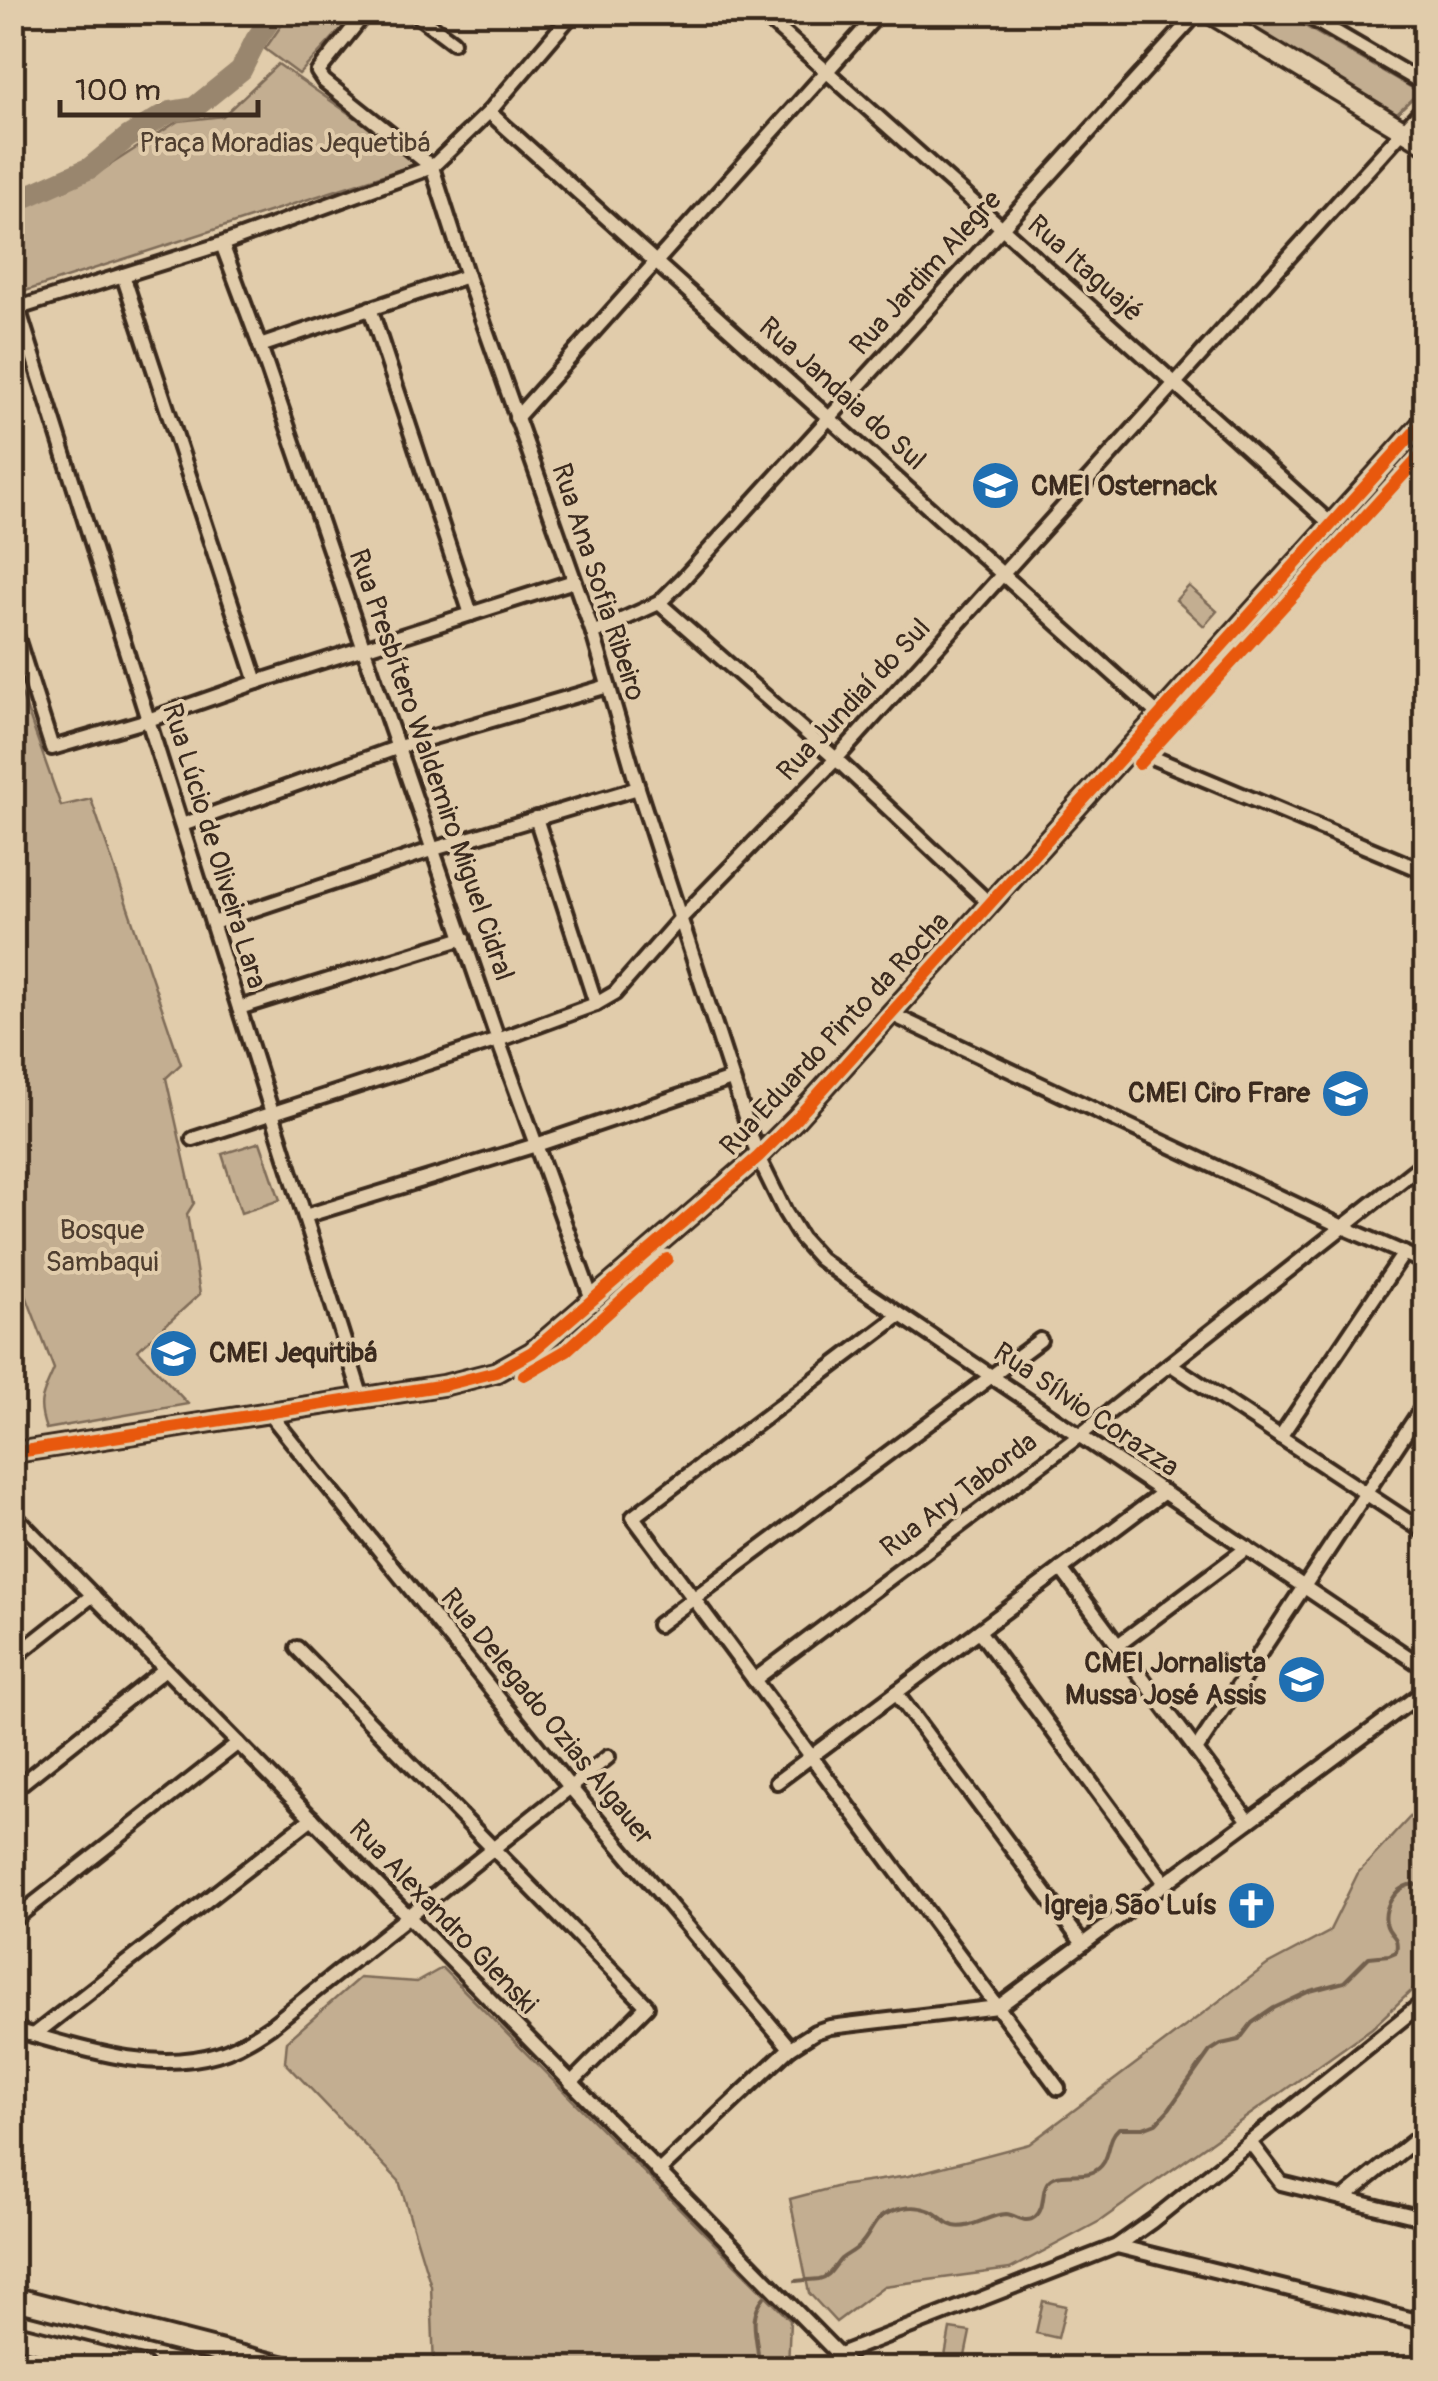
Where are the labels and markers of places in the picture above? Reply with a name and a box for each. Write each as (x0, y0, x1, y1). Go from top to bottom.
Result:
school or university icon: CMEI Osternack (970, 460, 1022, 512)
place label: CMEI Osternack (1031, 469, 1217, 504)
school or university icon: CMEI Ciro Frare (1319, 1067, 1371, 1119)
place label: CMEI Ciro Frare (1128, 1076, 1311, 1111)
school or university icon: CMEI Jequitibá (148, 1327, 200, 1379)
place label: CMEI Jequitibá (209, 1336, 377, 1371)
place label: CMEI Jornalista Mussa José Assis (1065, 1646, 1266, 1713)
school or university icon: CMEI Jornalista Mussa José Assis (1275, 1653, 1327, 1705)
church icon: Igreja São Luís (1225, 1879, 1277, 1931)
place label: Igreja São Luís (1043, 1888, 1216, 1923)

